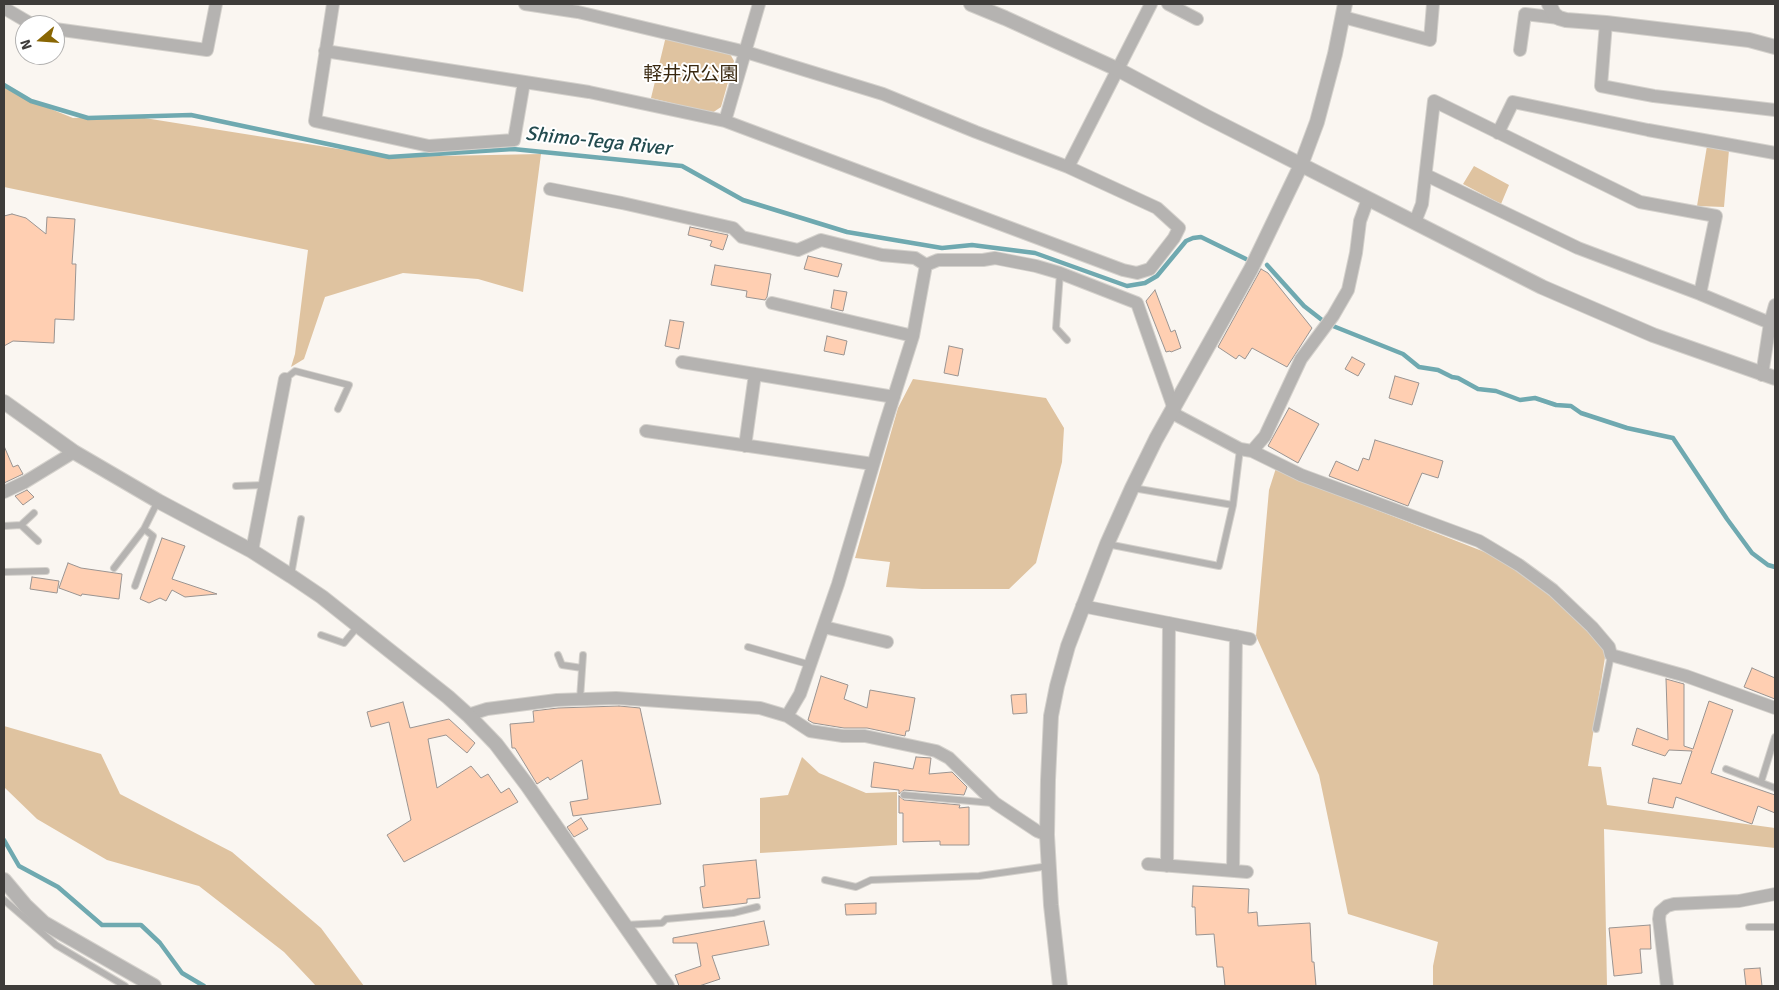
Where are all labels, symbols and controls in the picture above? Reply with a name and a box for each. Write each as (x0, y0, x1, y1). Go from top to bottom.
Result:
north arrow (15, 15, 65, 65)
text: N (17, 37, 36, 52)
park label: 軽井沢公園 (644, 64, 738, 86)
water label: Shimo-Tega River (524, 122, 672, 162)

